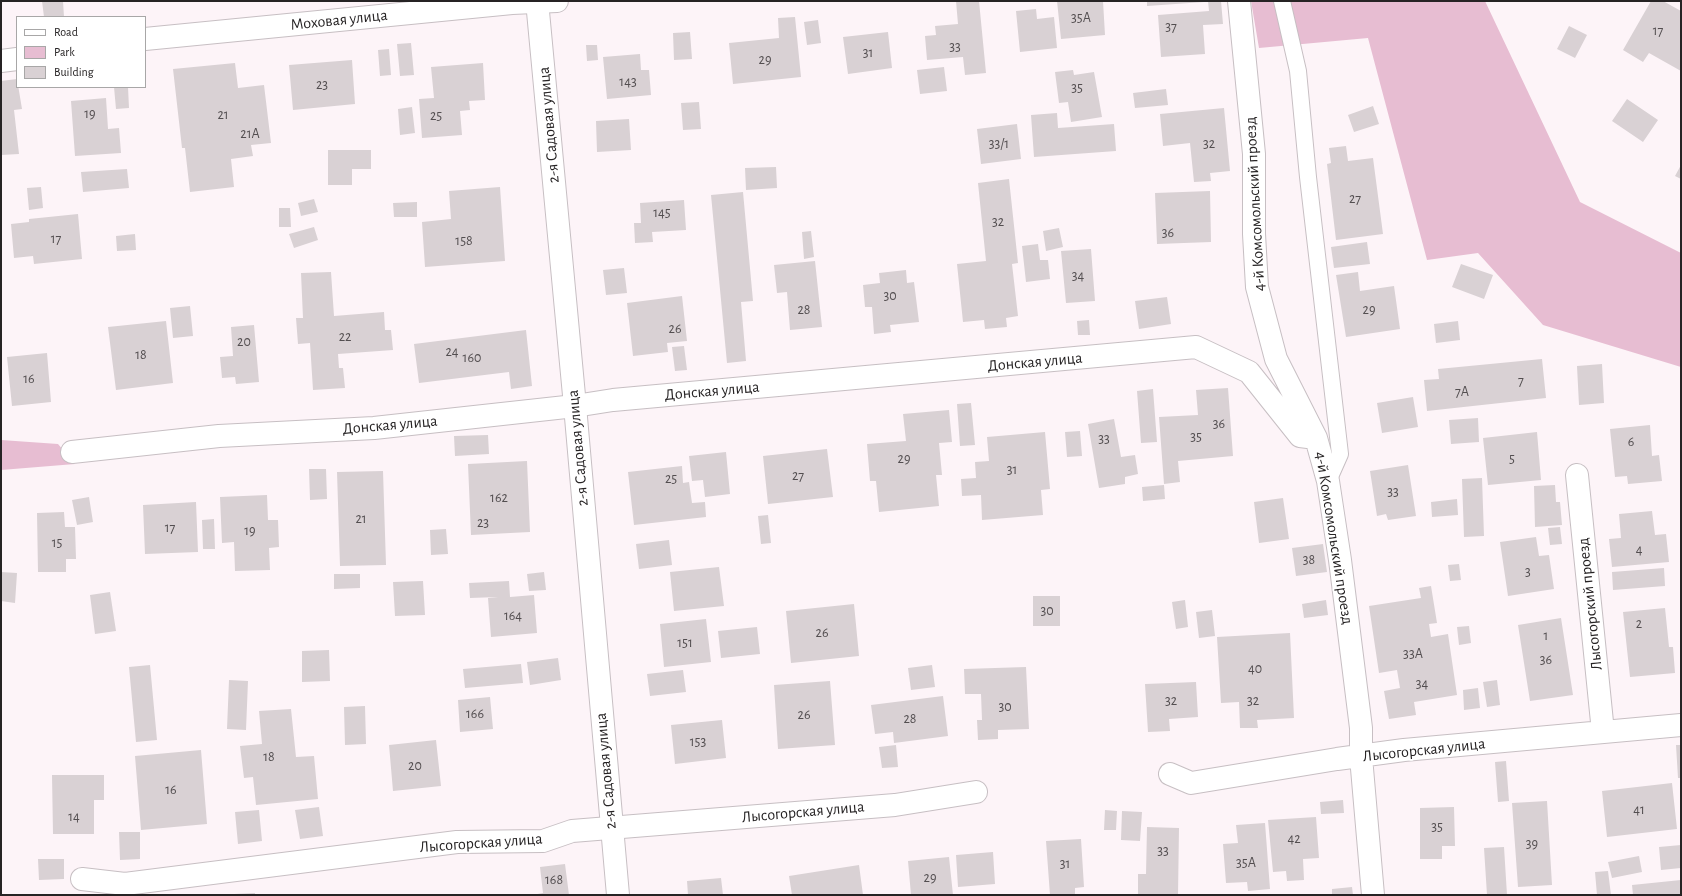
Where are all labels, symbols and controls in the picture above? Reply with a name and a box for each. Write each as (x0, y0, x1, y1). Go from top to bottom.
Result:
street label: Моховая улица (290, 5, 388, 35)
house number: 35А (1071, 10, 1091, 26)
legend (16, 16, 146, 88)
house number: 37 (1165, 19, 1177, 35)
house number: 17 (1653, 23, 1663, 39)
text: Road (54, 26, 78, 38)
house number: 33 (949, 39, 961, 55)
house number: 31 (863, 45, 873, 61)
text: Park (54, 46, 75, 58)
house number: 29 (759, 52, 771, 68)
text: Building (54, 66, 94, 78)
street label: 2-я Садовая улица (534, 66, 564, 184)
house number: 143 (619, 74, 637, 90)
house number: 23 (316, 77, 328, 93)
house number: 35 (1071, 80, 1083, 96)
house number: 19 (84, 106, 96, 122)
house number: 21 (217, 107, 229, 123)
house number: 25 (430, 108, 442, 124)
street label: 4-й Комсомольский проезд (1241, 116, 1269, 292)
house number: 21А (240, 126, 260, 142)
house number: 33/1 (989, 136, 1009, 152)
house number: 32 (1203, 136, 1215, 152)
house number: 27 (1349, 191, 1361, 207)
house number: 145 (653, 205, 671, 221)
house number: 32 (992, 214, 1004, 230)
house number: 36 (1162, 225, 1174, 241)
house number: 17 (51, 231, 61, 247)
house number: 158 (455, 233, 473, 249)
house number: 34 (1072, 268, 1084, 284)
house number: 30 (883, 288, 897, 304)
house number: 28 (797, 302, 811, 318)
house number: 29 (1363, 302, 1375, 318)
house number: 26 (669, 321, 681, 337)
house number: 22 (339, 329, 351, 345)
house number: 20 (237, 334, 251, 350)
house number: 24 (445, 344, 459, 360)
house number: 18 (135, 347, 147, 363)
street label: Донская улица (987, 348, 1083, 376)
house number: 160 (463, 350, 481, 366)
house number: 16 (23, 371, 35, 387)
house number: 7 (1518, 373, 1524, 389)
street label: Донская улица (664, 377, 760, 405)
house number: 7А (1455, 384, 1469, 400)
street label: 2-я Садовая улица (563, 389, 593, 507)
street label: Донская улица (342, 411, 438, 439)
house number: 36 (1213, 416, 1225, 432)
house number: 35 (1190, 429, 1202, 445)
house number: 33 (1098, 431, 1110, 447)
house number: 6 (1628, 434, 1634, 450)
street label: 4-й Комсомольский проезд (1311, 450, 1357, 626)
house number: 29 (898, 451, 910, 467)
house number: 5 (1509, 451, 1515, 467)
house number: 31 (1007, 462, 1017, 478)
house number: 27 (792, 468, 804, 484)
house number: 25 (665, 471, 677, 487)
house number: 33 (1387, 484, 1399, 500)
house number: 162 (490, 490, 508, 506)
house number: 21 (355, 511, 367, 527)
house number: 23 (477, 515, 489, 531)
house number: 17 (165, 520, 175, 536)
house number: 19 (244, 523, 256, 539)
house number: 15 (52, 535, 62, 551)
street label: Лысогорский проезд (1573, 537, 1607, 671)
house number: 4 (1636, 542, 1642, 558)
house number: 38 (1303, 552, 1315, 568)
house number: 3 (1525, 564, 1531, 580)
house number: 30 (1040, 603, 1054, 619)
house number: 164 (504, 608, 522, 624)
house number: 2 (1636, 616, 1642, 632)
house number: 26 (816, 625, 828, 641)
house number: 1 (1544, 628, 1548, 644)
house number: 151 (677, 635, 693, 651)
house number: 33А (1403, 646, 1423, 662)
house number: 36 (1540, 652, 1552, 668)
house number: 40 (1248, 661, 1262, 677)
house number: 34 (1416, 676, 1428, 692)
house number: 32 (1165, 693, 1177, 709)
house number: 32 (1247, 693, 1259, 709)
house number: 30 (998, 699, 1012, 715)
house number: 166 (466, 706, 484, 722)
house number: 26 (798, 707, 810, 723)
house number: 28 (903, 711, 917, 727)
street label: 2-я Садовая улица (591, 712, 621, 830)
house number: 153 (690, 734, 706, 750)
street label: Лысогорская улица (1362, 734, 1486, 766)
house number: 18 (263, 749, 275, 765)
house number: 20 (408, 758, 422, 774)
house number: 16 (165, 782, 177, 798)
street label: Лысогорская улица (741, 797, 865, 827)
house number: 41 (1633, 802, 1645, 818)
house number: 14 (68, 809, 80, 825)
house number: 35 (1431, 819, 1443, 835)
street label: Лысогорская улица (419, 829, 543, 857)
house number: 42 (1287, 831, 1301, 847)
house number: 39 (1526, 836, 1538, 852)
house number: 33 (1157, 843, 1169, 859)
house number: 35А (1236, 855, 1256, 871)
house number: 31 (1060, 856, 1070, 872)
house number: 29 (924, 870, 936, 886)
house number: 168 (545, 872, 563, 888)

